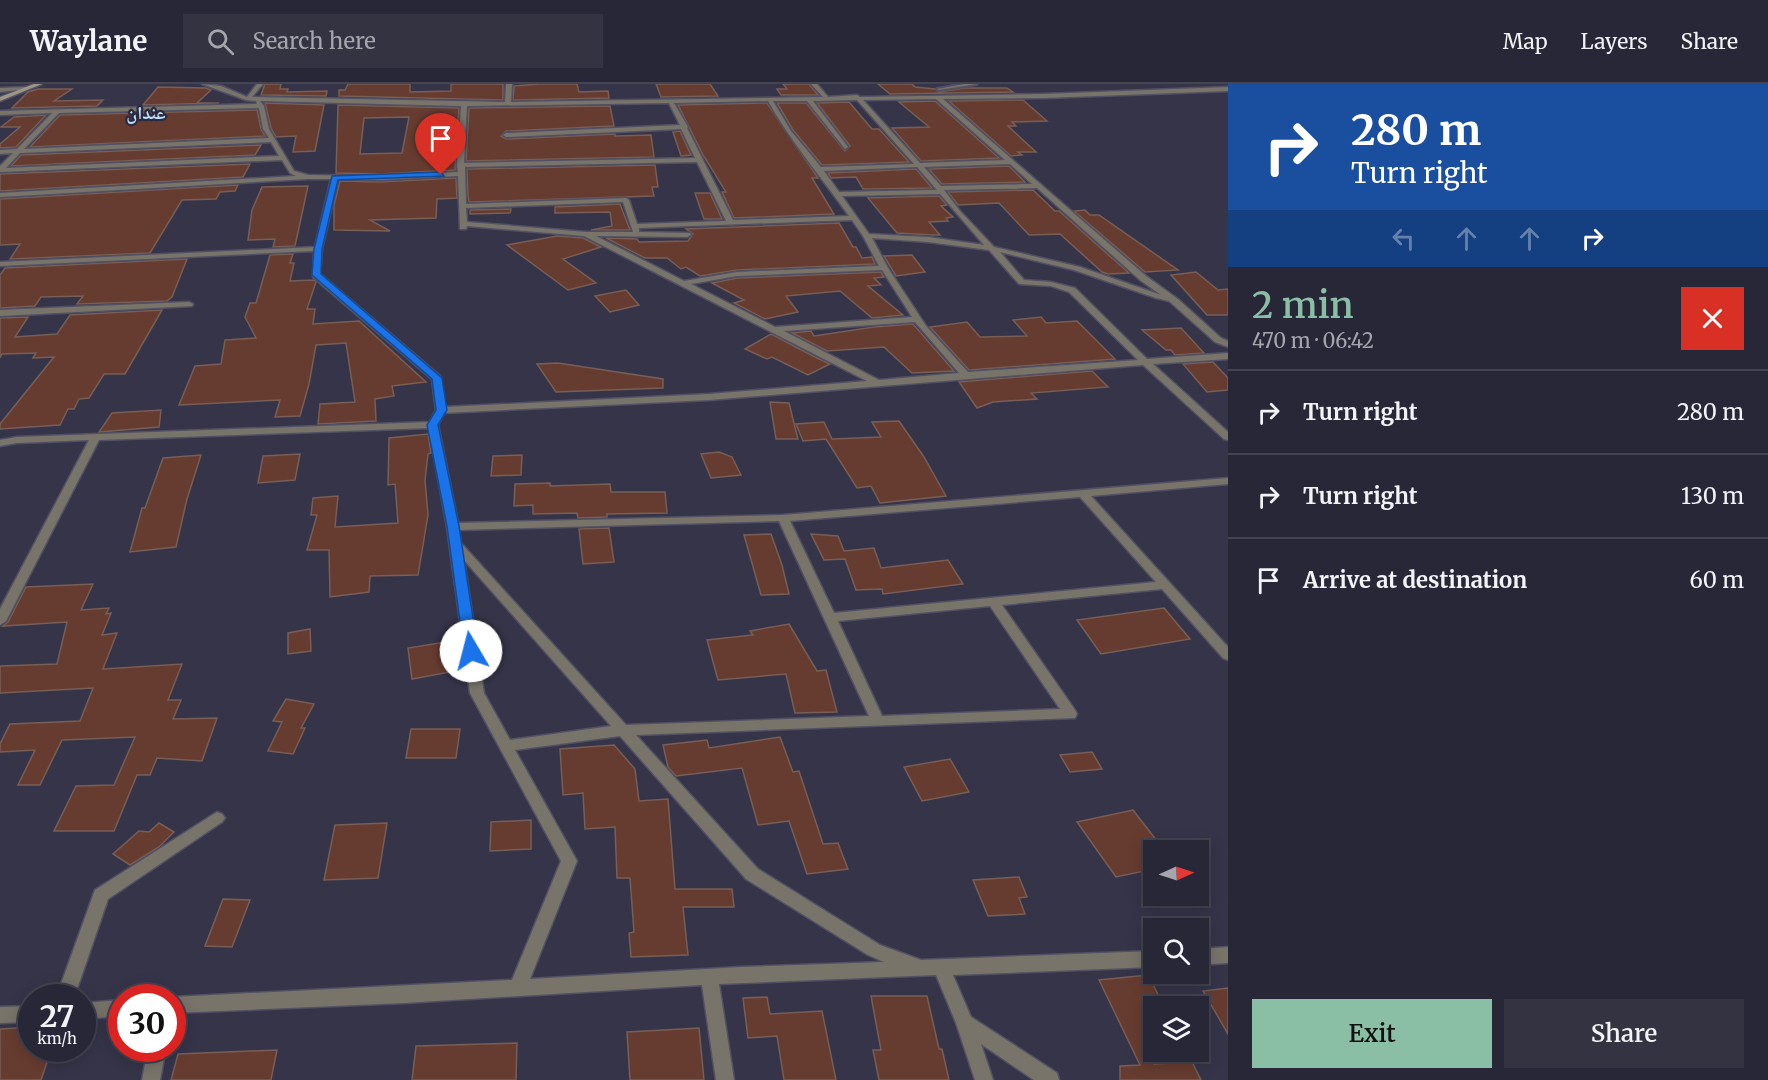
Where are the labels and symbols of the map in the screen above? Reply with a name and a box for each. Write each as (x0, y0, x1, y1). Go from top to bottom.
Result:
district label: عندان (126, 101, 166, 124)
pin (415, 113, 466, 175)
position arrow (439, 619, 503, 683)
north arrow (1143, 840, 1209, 906)
speed limit sign: 30 (108, 984, 186, 1062)

